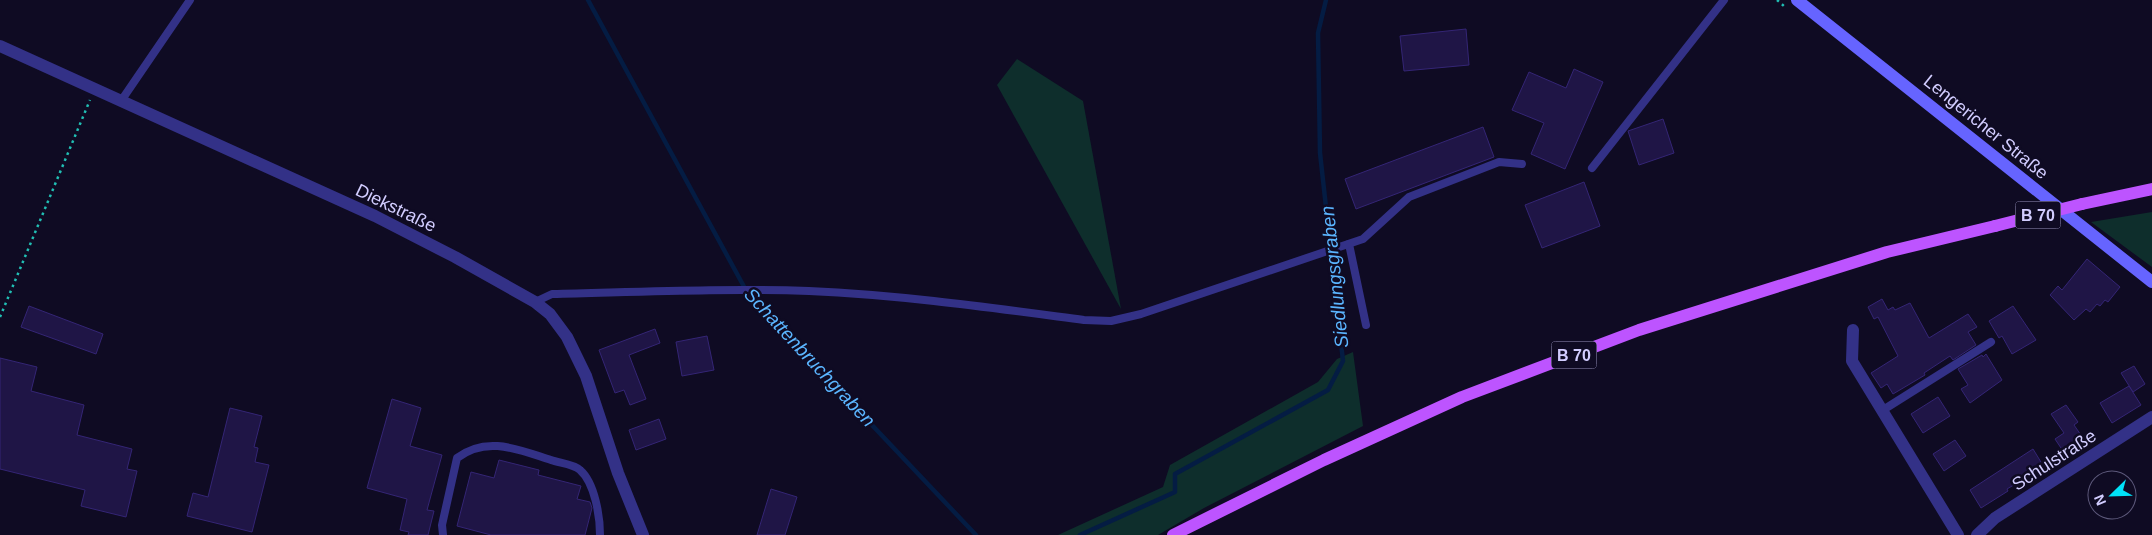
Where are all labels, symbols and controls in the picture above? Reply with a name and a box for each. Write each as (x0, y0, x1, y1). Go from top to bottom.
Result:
street label: Lengericher Straße (1920, 71, 2052, 183)
street label: Diekstraße (353, 180, 439, 236)
road number: B 70 (2016, 202, 2060, 228)
water label: Siedlungsgraben (1317, 205, 1352, 349)
water label: Schattenbruchgraben (740, 284, 879, 431)
road number: B 70 (1552, 342, 1596, 368)
street label: Schulstraße (2008, 425, 2100, 495)
north arrow (2087, 470, 2137, 520)
text: N (2091, 492, 2109, 508)

